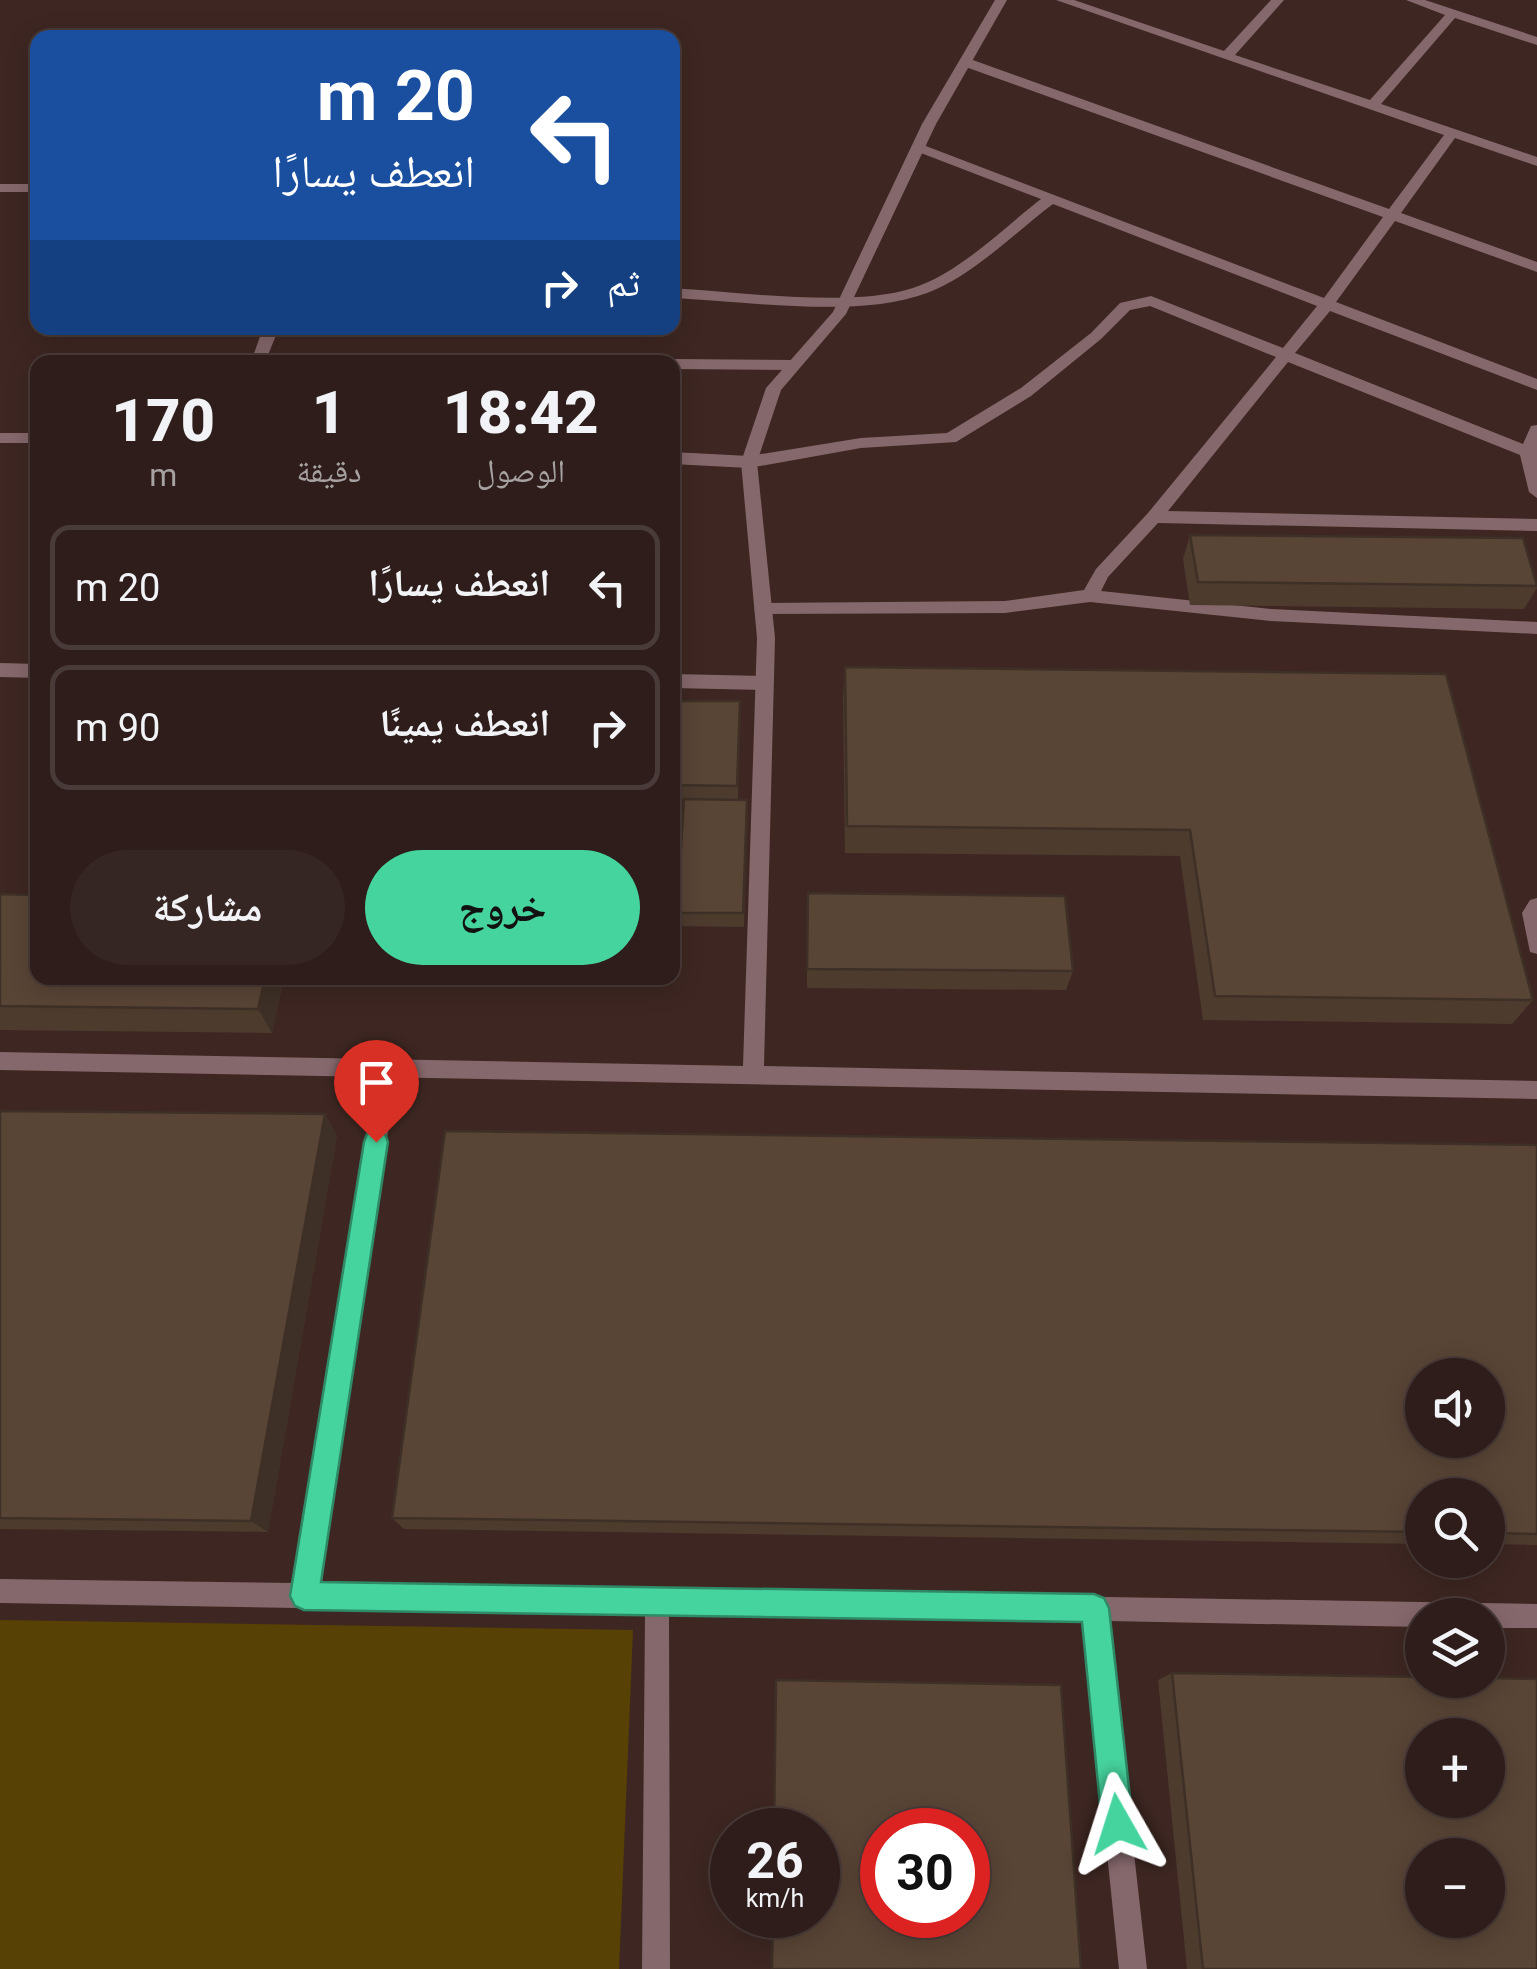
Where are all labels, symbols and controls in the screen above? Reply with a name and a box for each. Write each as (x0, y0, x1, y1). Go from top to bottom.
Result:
text: 20 m (317, 55, 475, 137)
icon: left (510, 70, 640, 200)
text: انعطف يسارًا (272, 145, 475, 198)
icon: right (532, 260, 587, 315)
text: ثم (607, 261, 640, 305)
text: 1 (312, 377, 346, 448)
text: 18:42 (443, 377, 599, 448)
text: 170 (111, 385, 215, 456)
text: دقيقة (296, 452, 362, 490)
text: الوصول (476, 452, 565, 490)
text: m (149, 456, 177, 494)
icon: left (580, 560, 635, 615)
text: انعطف يسارًا (368, 561, 550, 605)
text: 20 m (75, 566, 160, 610)
icon: right (580, 700, 635, 755)
text: انعطف يمينًا (379, 701, 550, 745)
text: 90 m (75, 706, 160, 750)
button: مشاركة (70, 850, 345, 965)
button: خروج (365, 850, 640, 965)
pin (334, 1040, 419, 1143)
icon: arrive (349, 1055, 404, 1110)
map controls (1405, 1358, 1505, 1938)
button: sound (1405, 1358, 1505, 1458)
button: search (1405, 1478, 1505, 1578)
button: layers (1405, 1598, 1505, 1698)
button: + (1405, 1718, 1505, 1818)
position arrow (1066, 1772, 1170, 1876)
speed limit sign: 30 (860, 1808, 990, 1938)
text: 26 (746, 1832, 804, 1890)
button: − (1405, 1838, 1505, 1938)
text: km/h (746, 1884, 804, 1913)

